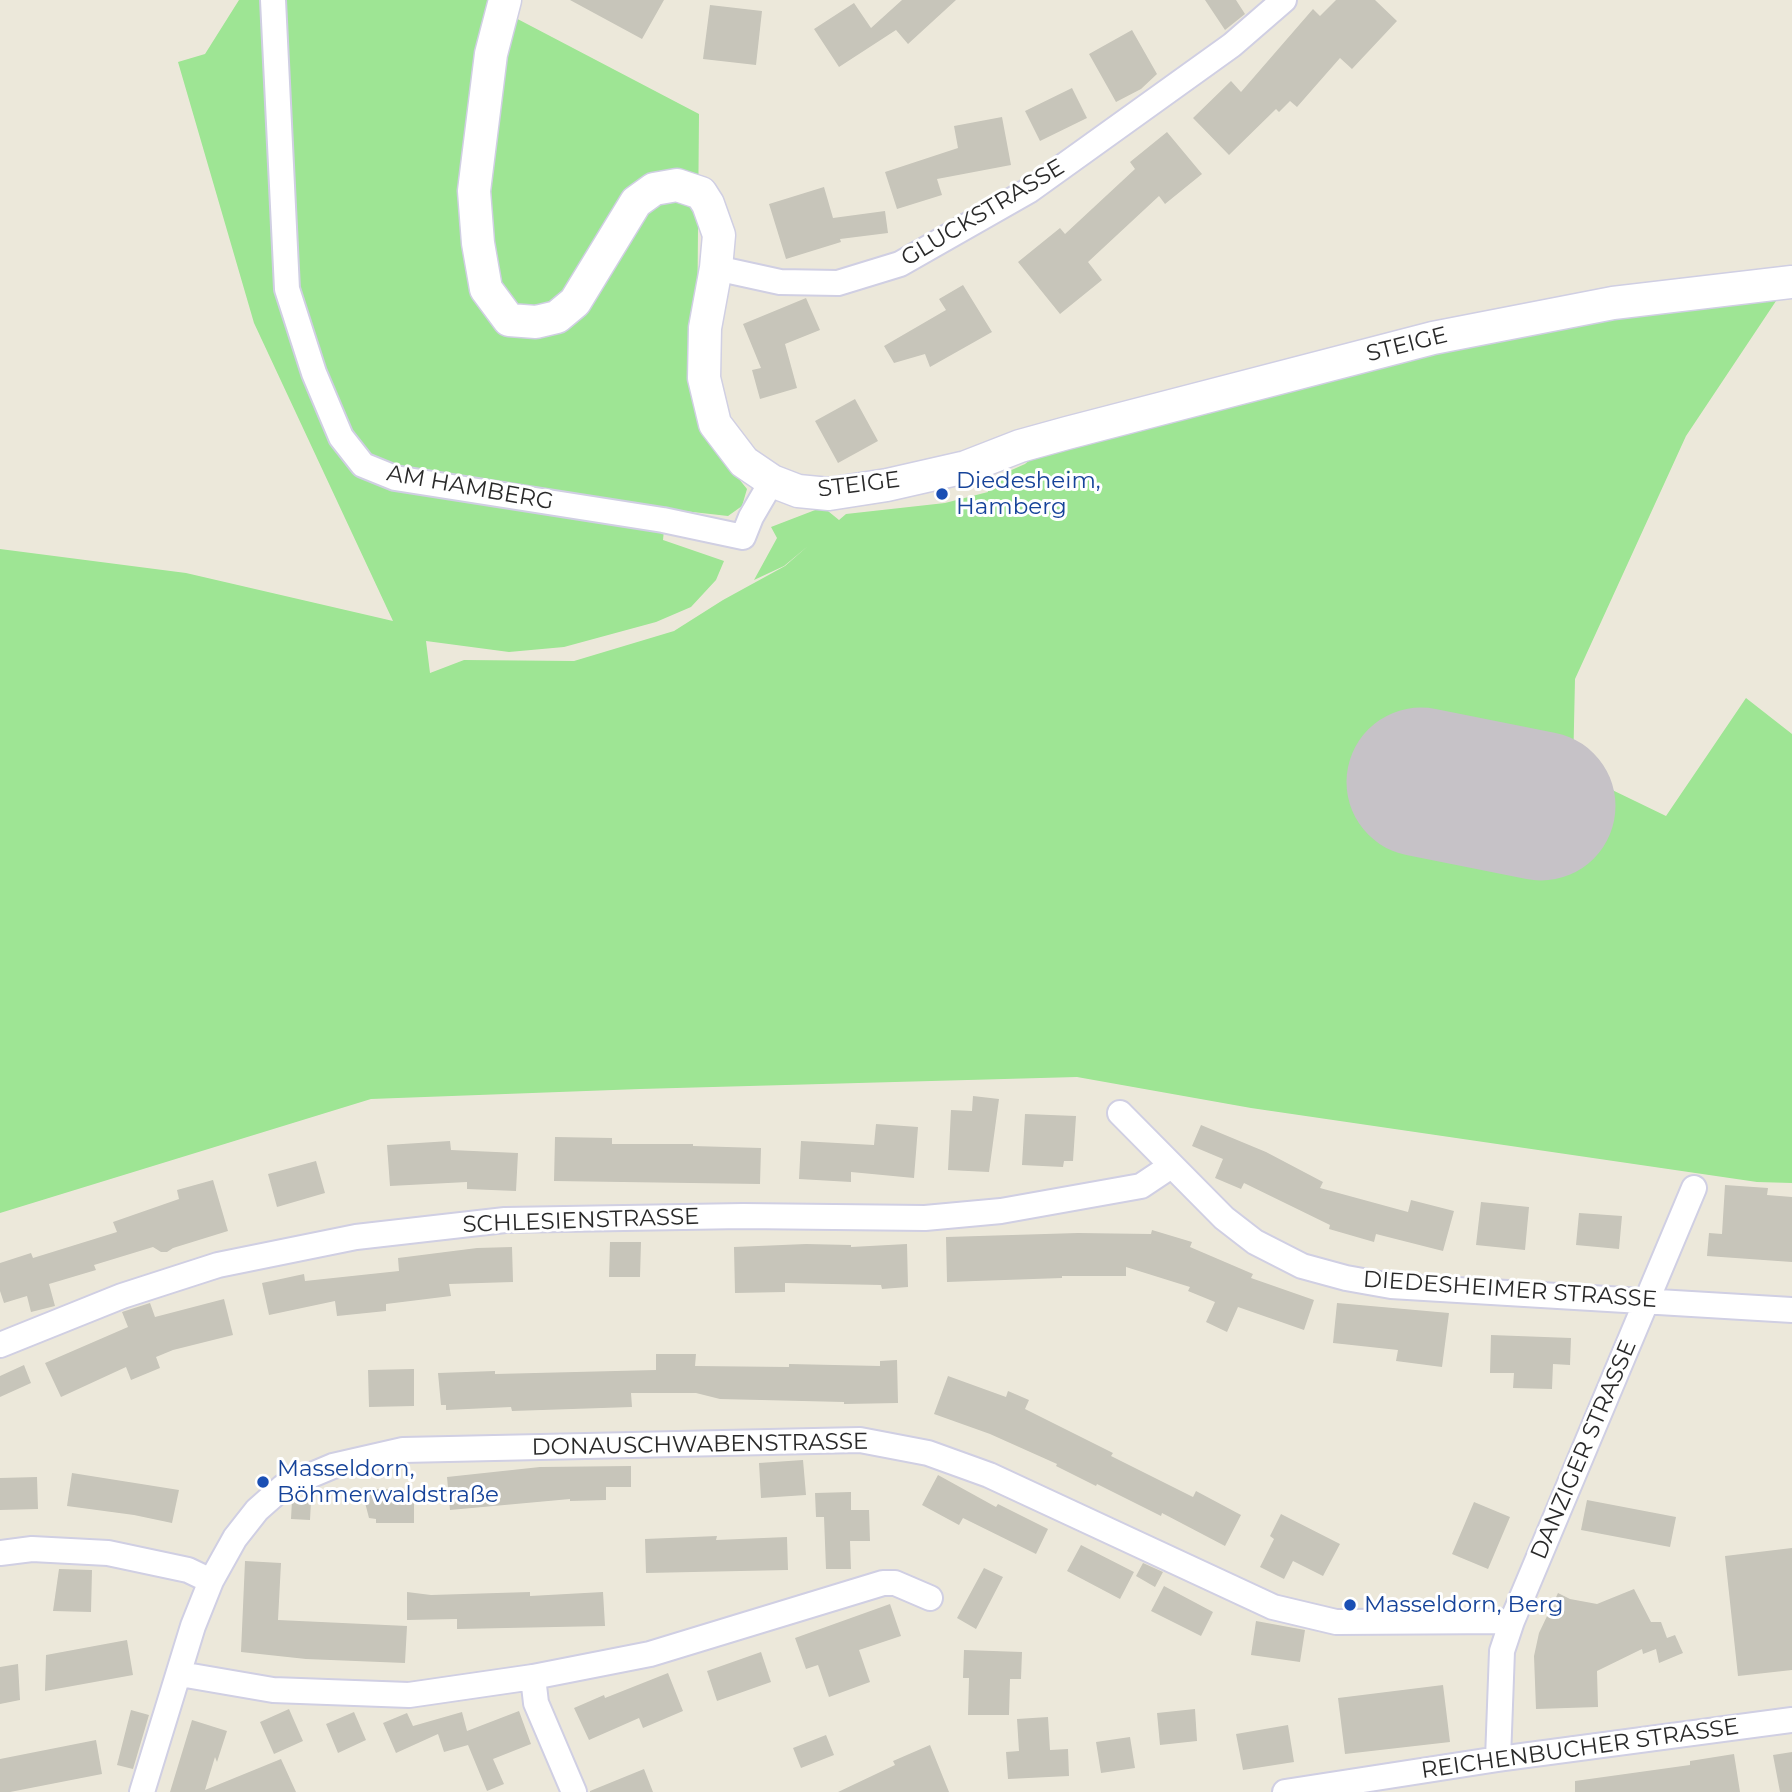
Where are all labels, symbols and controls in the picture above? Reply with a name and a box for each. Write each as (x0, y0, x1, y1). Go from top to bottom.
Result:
street label: GLUCKSTRASSE (896, 153, 1070, 273)
street label: STEIGE (1364, 322, 1450, 368)
street label: AM HAMBERG (384, 460, 556, 516)
street label: STEIGE (816, 466, 902, 504)
place label: Diedesheim, Hamberg (956, 467, 1101, 521)
marker: Diedesheim, Hamberg (934, 486, 950, 502)
street label: SCHLESIENSTRASSE (462, 1203, 700, 1239)
street label: DIEDESHEIMER STRASSE (1362, 1266, 1658, 1314)
street label: DANZIGER STRASSE (1525, 1336, 1643, 1564)
street label: DONAUSCHWABENSTRASSE (531, 1428, 869, 1462)
place label: Masseldorn, Böhmerwaldstraße (277, 1455, 499, 1509)
marker: Masseldorn, Böhmerwaldstraße (255, 1474, 271, 1490)
place label: Masseldorn, Berg (1364, 1591, 1563, 1619)
marker: Masseldorn, Berg (1342, 1597, 1358, 1613)
street label: REICHENBUCHER STRASSE (1419, 1713, 1741, 1785)

